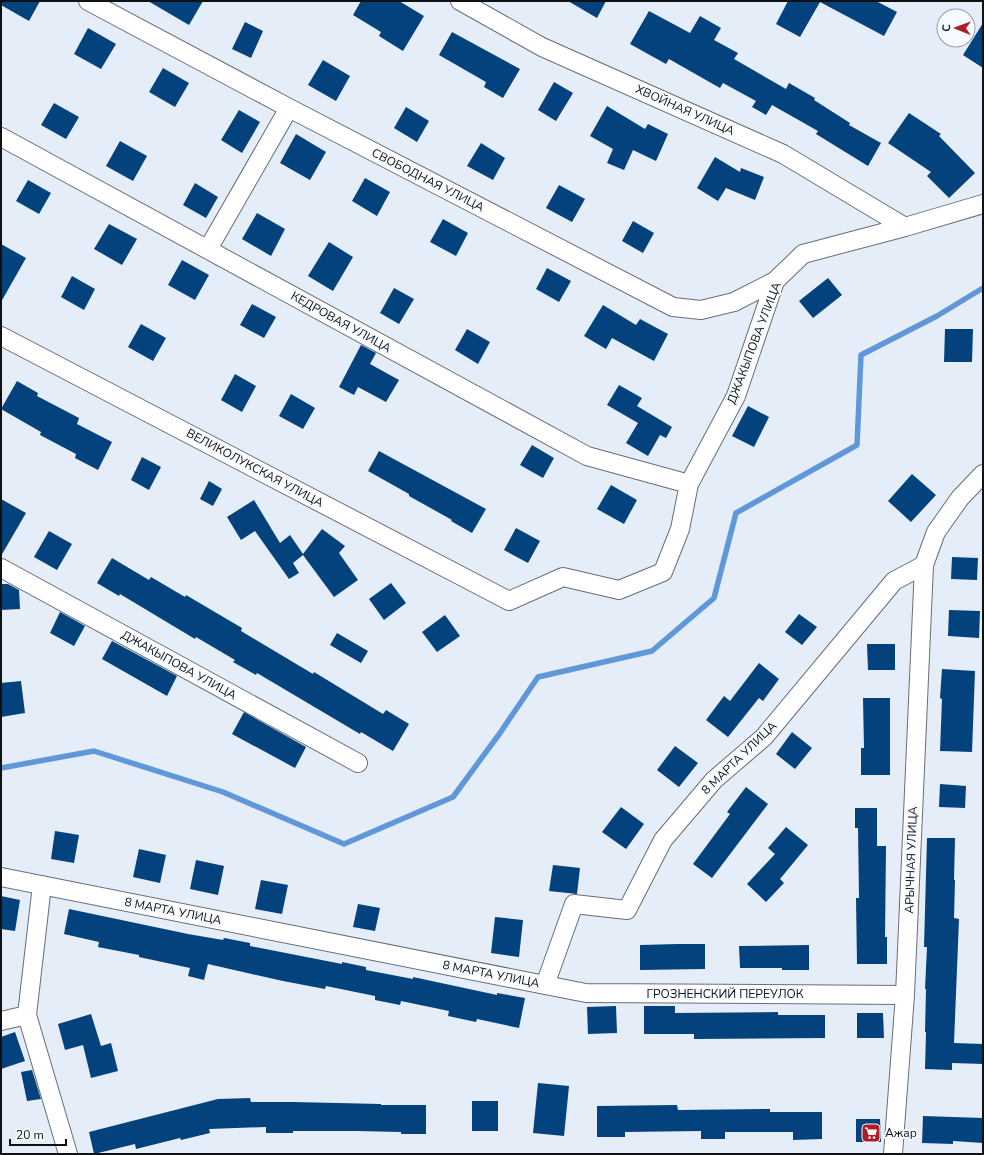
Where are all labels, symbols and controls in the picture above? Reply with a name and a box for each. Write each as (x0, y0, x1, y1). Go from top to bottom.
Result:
north arrow (936, 8, 976, 48)
text: С (939, 23, 954, 32)
street label: ХВОЙНАЯ УЛИЦА (633, 81, 737, 139)
street label: СВОБОДНАЯ УЛИЦА (369, 145, 487, 215)
street label: ДЖАКЫПОВА УЛИЦА (723, 280, 785, 406)
street label: КЕДРОВАЯ УЛИЦА (288, 288, 394, 356)
street label: ВЕЛИКОЛУКСКАЯ УЛИЦА (184, 425, 327, 511)
street label: ДЖАКЫПОВА УЛИЦА (119, 627, 240, 703)
street label: 8 МАРТА УЛИЦА (698, 718, 780, 798)
street label: АРЫЧНАЯ УЛИЦА (901, 806, 921, 914)
street label: 8 МАРТА УЛИЦА (123, 894, 223, 928)
street label: 8 МАРТА УЛИЦА (441, 957, 541, 991)
street label: ГРОЗНЕНСКИЙ ПЕРЕУЛОК (647, 986, 804, 1002)
scale bar (10, 1121, 66, 1147)
supermarket icon: Ажар (860, 1122, 882, 1144)
place label: Ажар (885, 1125, 917, 1141)
text: 20 m (16, 1127, 44, 1143)

